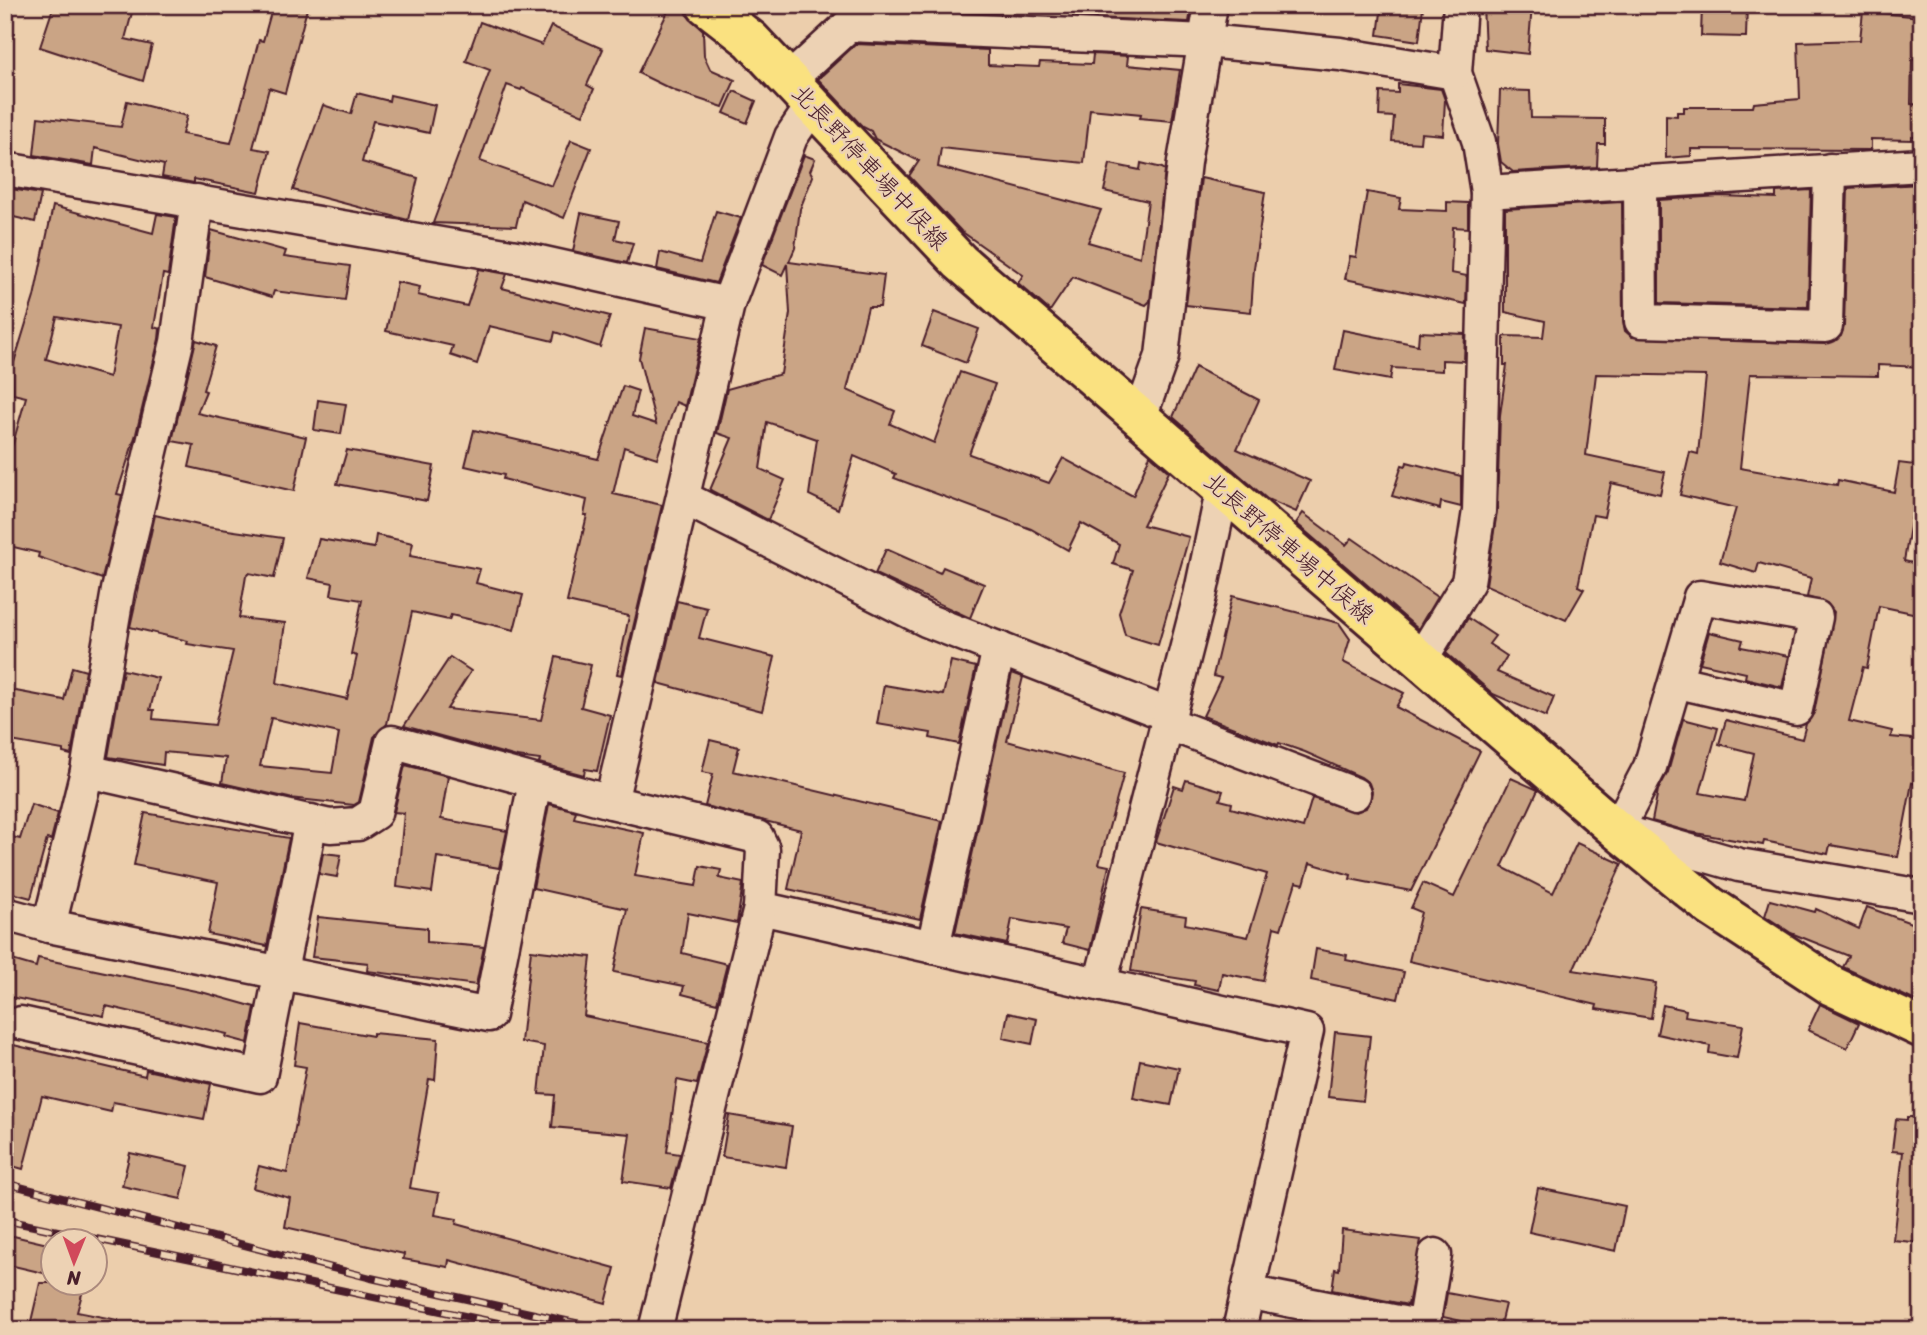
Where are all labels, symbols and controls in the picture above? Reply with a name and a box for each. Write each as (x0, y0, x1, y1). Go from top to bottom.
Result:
street label: 北長野停車場中俣線 (781, 74, 959, 260)
street label: 北長野停車場中俣線 (1194, 461, 1384, 635)
north arrow (38, 1226, 108, 1296)
text: N (66, 1262, 82, 1295)

